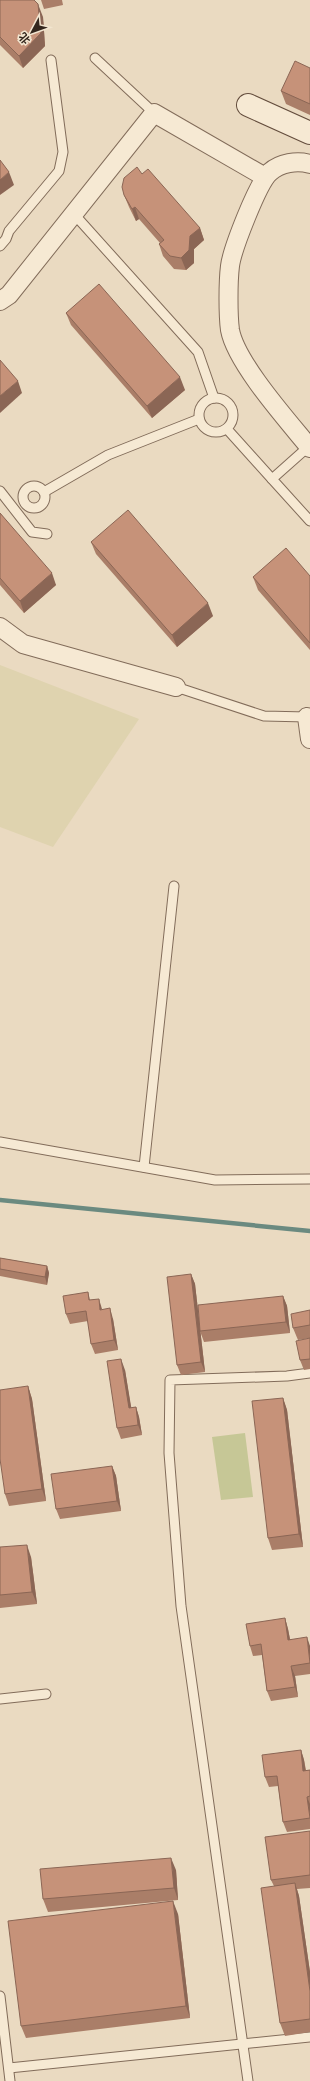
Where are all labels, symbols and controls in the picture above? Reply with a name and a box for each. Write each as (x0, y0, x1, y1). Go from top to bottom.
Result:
north arrow (12, 12, 52, 52)
text: 北 (16, 30, 33, 47)

